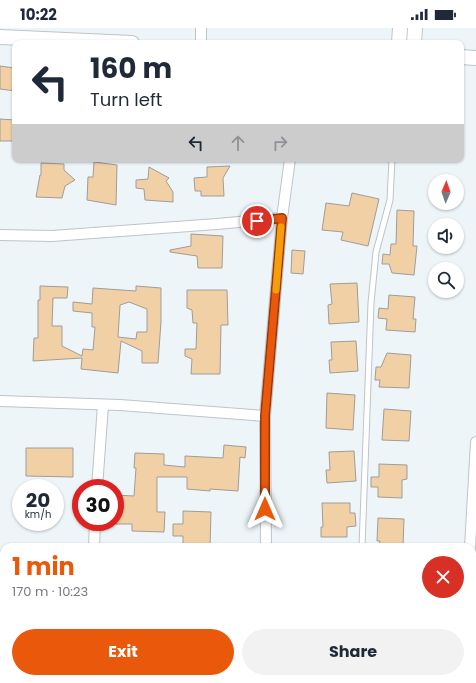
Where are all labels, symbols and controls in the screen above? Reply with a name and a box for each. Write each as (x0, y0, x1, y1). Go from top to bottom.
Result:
text: 10:22 (20, 4, 57, 25)
text: 160 m (90, 49, 172, 88)
icon: left (24, 56, 76, 108)
text: Turn left (90, 87, 162, 112)
icon: left (185, 132, 207, 154)
icon: ahead (227, 132, 249, 154)
icon: right (269, 132, 291, 154)
north arrow (428, 174, 464, 210)
map controls (428, 174, 464, 298)
pin (240, 204, 274, 238)
icon: arrive (246, 210, 268, 232)
button: sound (428, 218, 464, 254)
button: search (428, 262, 464, 298)
speed limit sign: 30 (72, 479, 124, 531)
text: 20 (26, 486, 50, 514)
position arrow (244, 488, 286, 530)
text: km/h (25, 507, 51, 522)
text: 1 min (12, 550, 75, 583)
button: close (422, 556, 464, 598)
text: 170 m · 10:23 (12, 582, 88, 601)
button: Exit (12, 629, 234, 675)
button: Share (242, 629, 464, 675)

